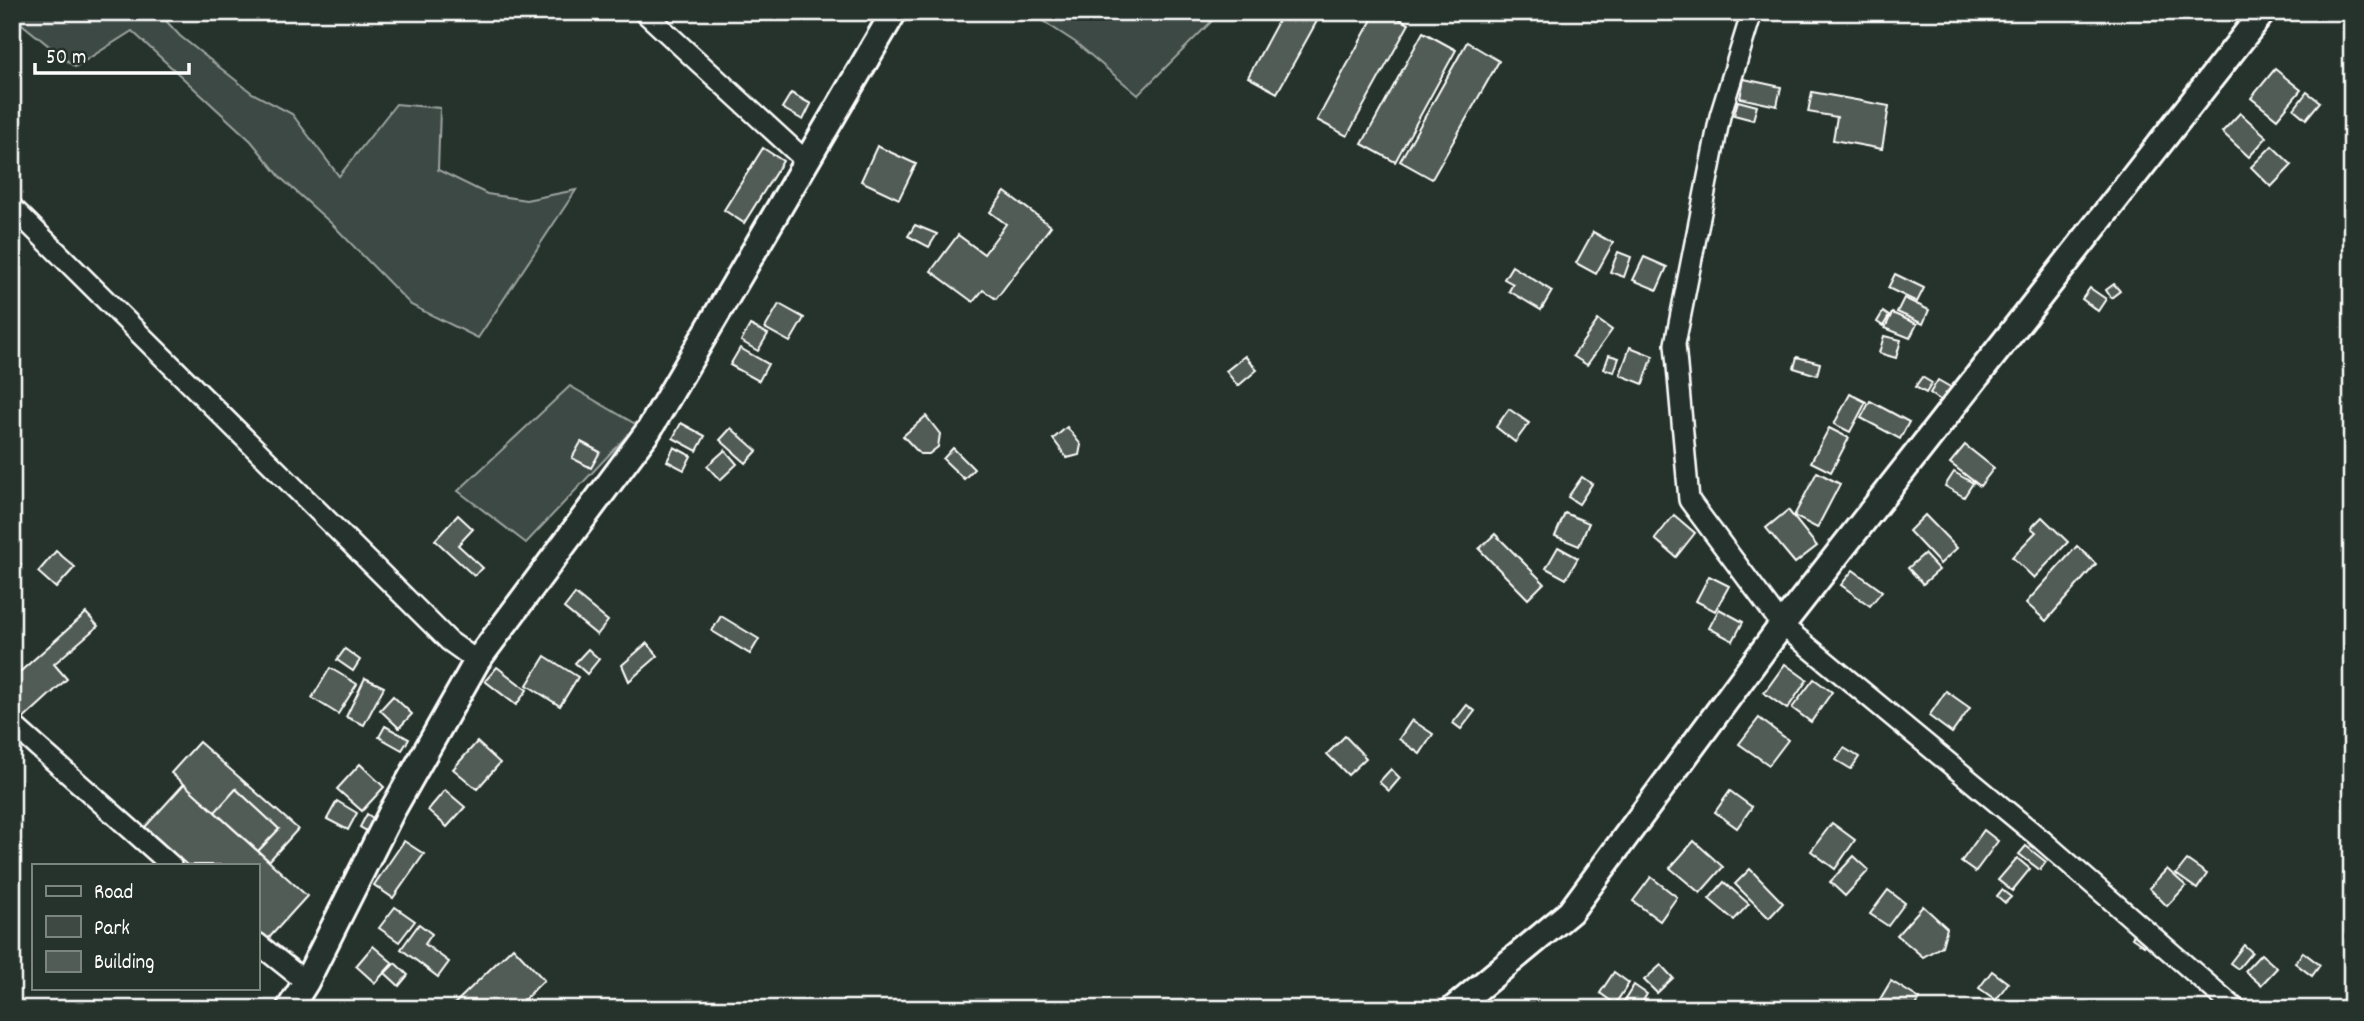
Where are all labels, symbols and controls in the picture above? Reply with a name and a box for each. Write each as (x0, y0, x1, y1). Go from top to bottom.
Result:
scale bar (35, 32, 189, 76)
text: 50 m (46, 44, 86, 74)
legend (32, 864, 259, 990)
text: Road (94, 879, 133, 909)
text: Park (94, 915, 130, 945)
text: Building (94, 949, 154, 979)

